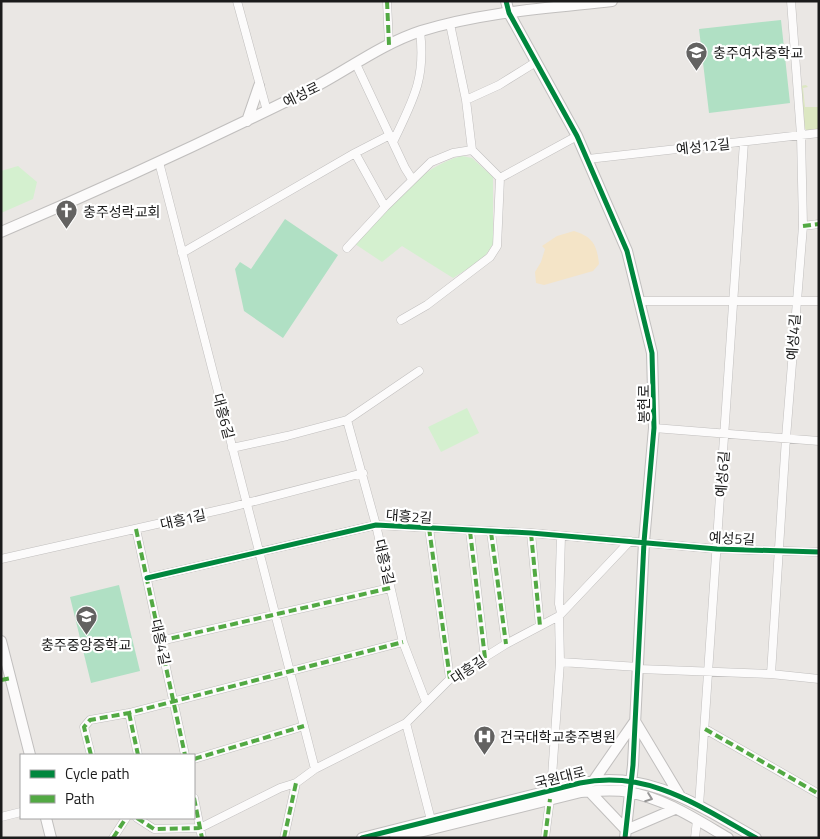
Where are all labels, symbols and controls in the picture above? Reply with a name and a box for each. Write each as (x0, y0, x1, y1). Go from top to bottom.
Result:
school or university icon: 충주여자중학교 (685, 40, 709, 71)
place label: 충주여자중학교 (713, 42, 803, 63)
street label: 예성로 (279, 76, 323, 112)
street label: 예성12길 (675, 133, 731, 159)
church icon: 충주성락교회 (55, 199, 79, 230)
place label: 충주성락교회 (83, 201, 160, 222)
street label: 예성4길 (781, 313, 805, 361)
street label: 봉현로 (633, 385, 654, 423)
street label: 대흥6길 (208, 391, 240, 441)
street label: 예성6길 (710, 450, 734, 498)
street label: 대흥1길 (158, 504, 208, 534)
street label: 대흥2길 (385, 504, 433, 528)
street label: 예성5길 (708, 526, 756, 550)
street label: 대흥3길 (370, 537, 400, 587)
school or university icon: 충주중앙중학교 (74, 604, 98, 635)
street label: 대흥4길 (146, 617, 176, 667)
place label: 충주중앙중학교 (41, 634, 131, 655)
street label: 대흥길 (446, 650, 490, 688)
hospital icon: 건국대학교충주병원 (472, 724, 496, 755)
place label: 건국대학교충주병원 (500, 726, 616, 747)
legend (20, 754, 195, 819)
street label: 국원대로 (532, 761, 588, 793)
text: Cycle path (65, 762, 130, 785)
text: Path (65, 787, 95, 810)
one-way arrow (644, 792, 653, 802)

